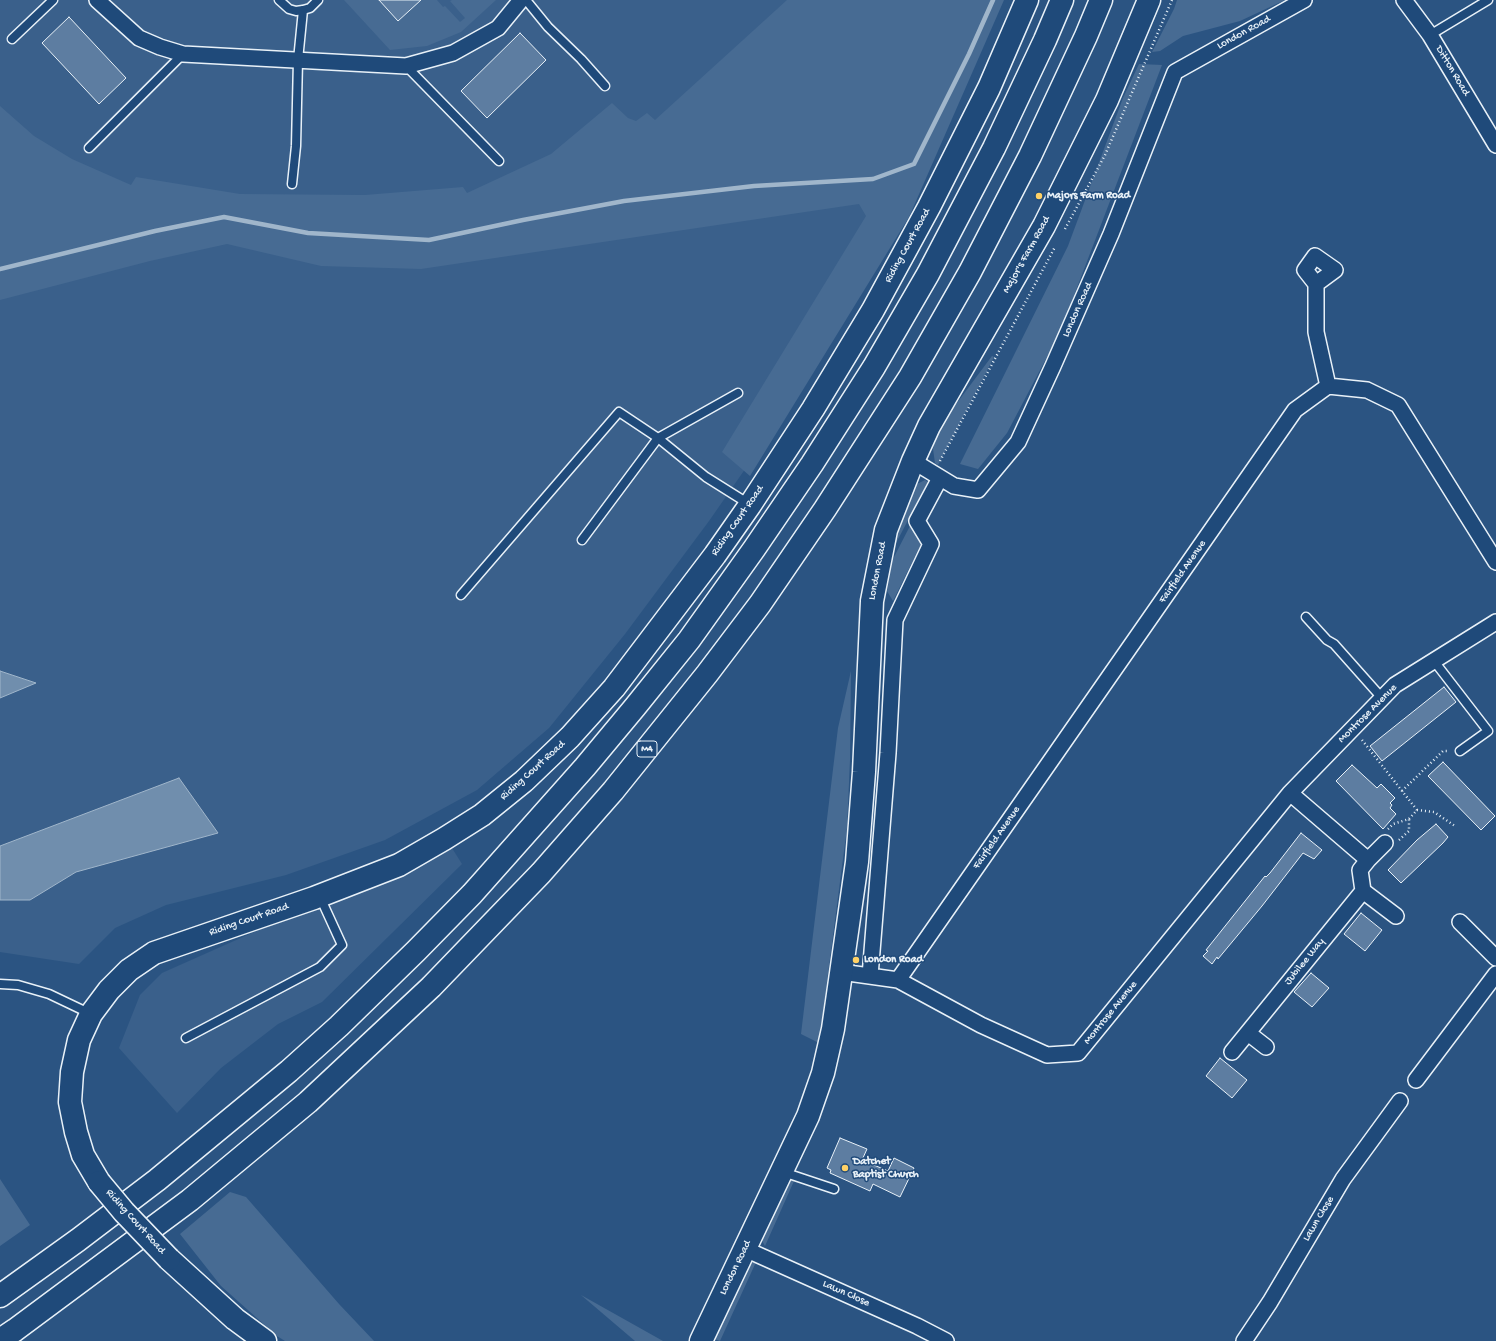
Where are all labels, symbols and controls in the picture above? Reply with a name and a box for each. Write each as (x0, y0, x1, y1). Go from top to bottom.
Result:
street label: London Road (1215, 13, 1273, 53)
street label: Ditton Road (1432, 44, 1472, 98)
place label: Majors Farm Road (1047, 189, 1130, 203)
marker: Majors Farm Road (1034, 191, 1044, 201)
street label: Riding Court Road (882, 207, 934, 285)
street label: Major's Farm Road (1000, 214, 1054, 296)
street label: London Road (1060, 280, 1096, 340)
street label: Riding Court Road (709, 483, 767, 559)
street label: Fairfield Avenue (1156, 538, 1210, 606)
street label: London Road (866, 541, 890, 601)
street label: Montrose Avenue (1336, 682, 1400, 746)
street label: Riding Court Road (498, 738, 568, 804)
road number: M4 (637, 741, 657, 757)
street label: Fairfield Avenue (970, 804, 1024, 872)
street label: Riding Court Road (208, 900, 290, 940)
street label: Jubilee Way (1282, 936, 1328, 988)
place label: London Road (864, 953, 923, 967)
marker: London Road (851, 955, 861, 965)
street label: Montrose Avenue (1081, 979, 1141, 1047)
place label: Datchet Baptist Church (853, 1155, 919, 1181)
marker: Datchet Baptist Church (840, 1163, 850, 1173)
street label: Riding Court Road (102, 1187, 168, 1257)
street label: Lawn Close (1300, 1194, 1338, 1244)
street label: London Road (717, 1239, 755, 1297)
street label: Lawn Close (820, 1278, 872, 1310)

